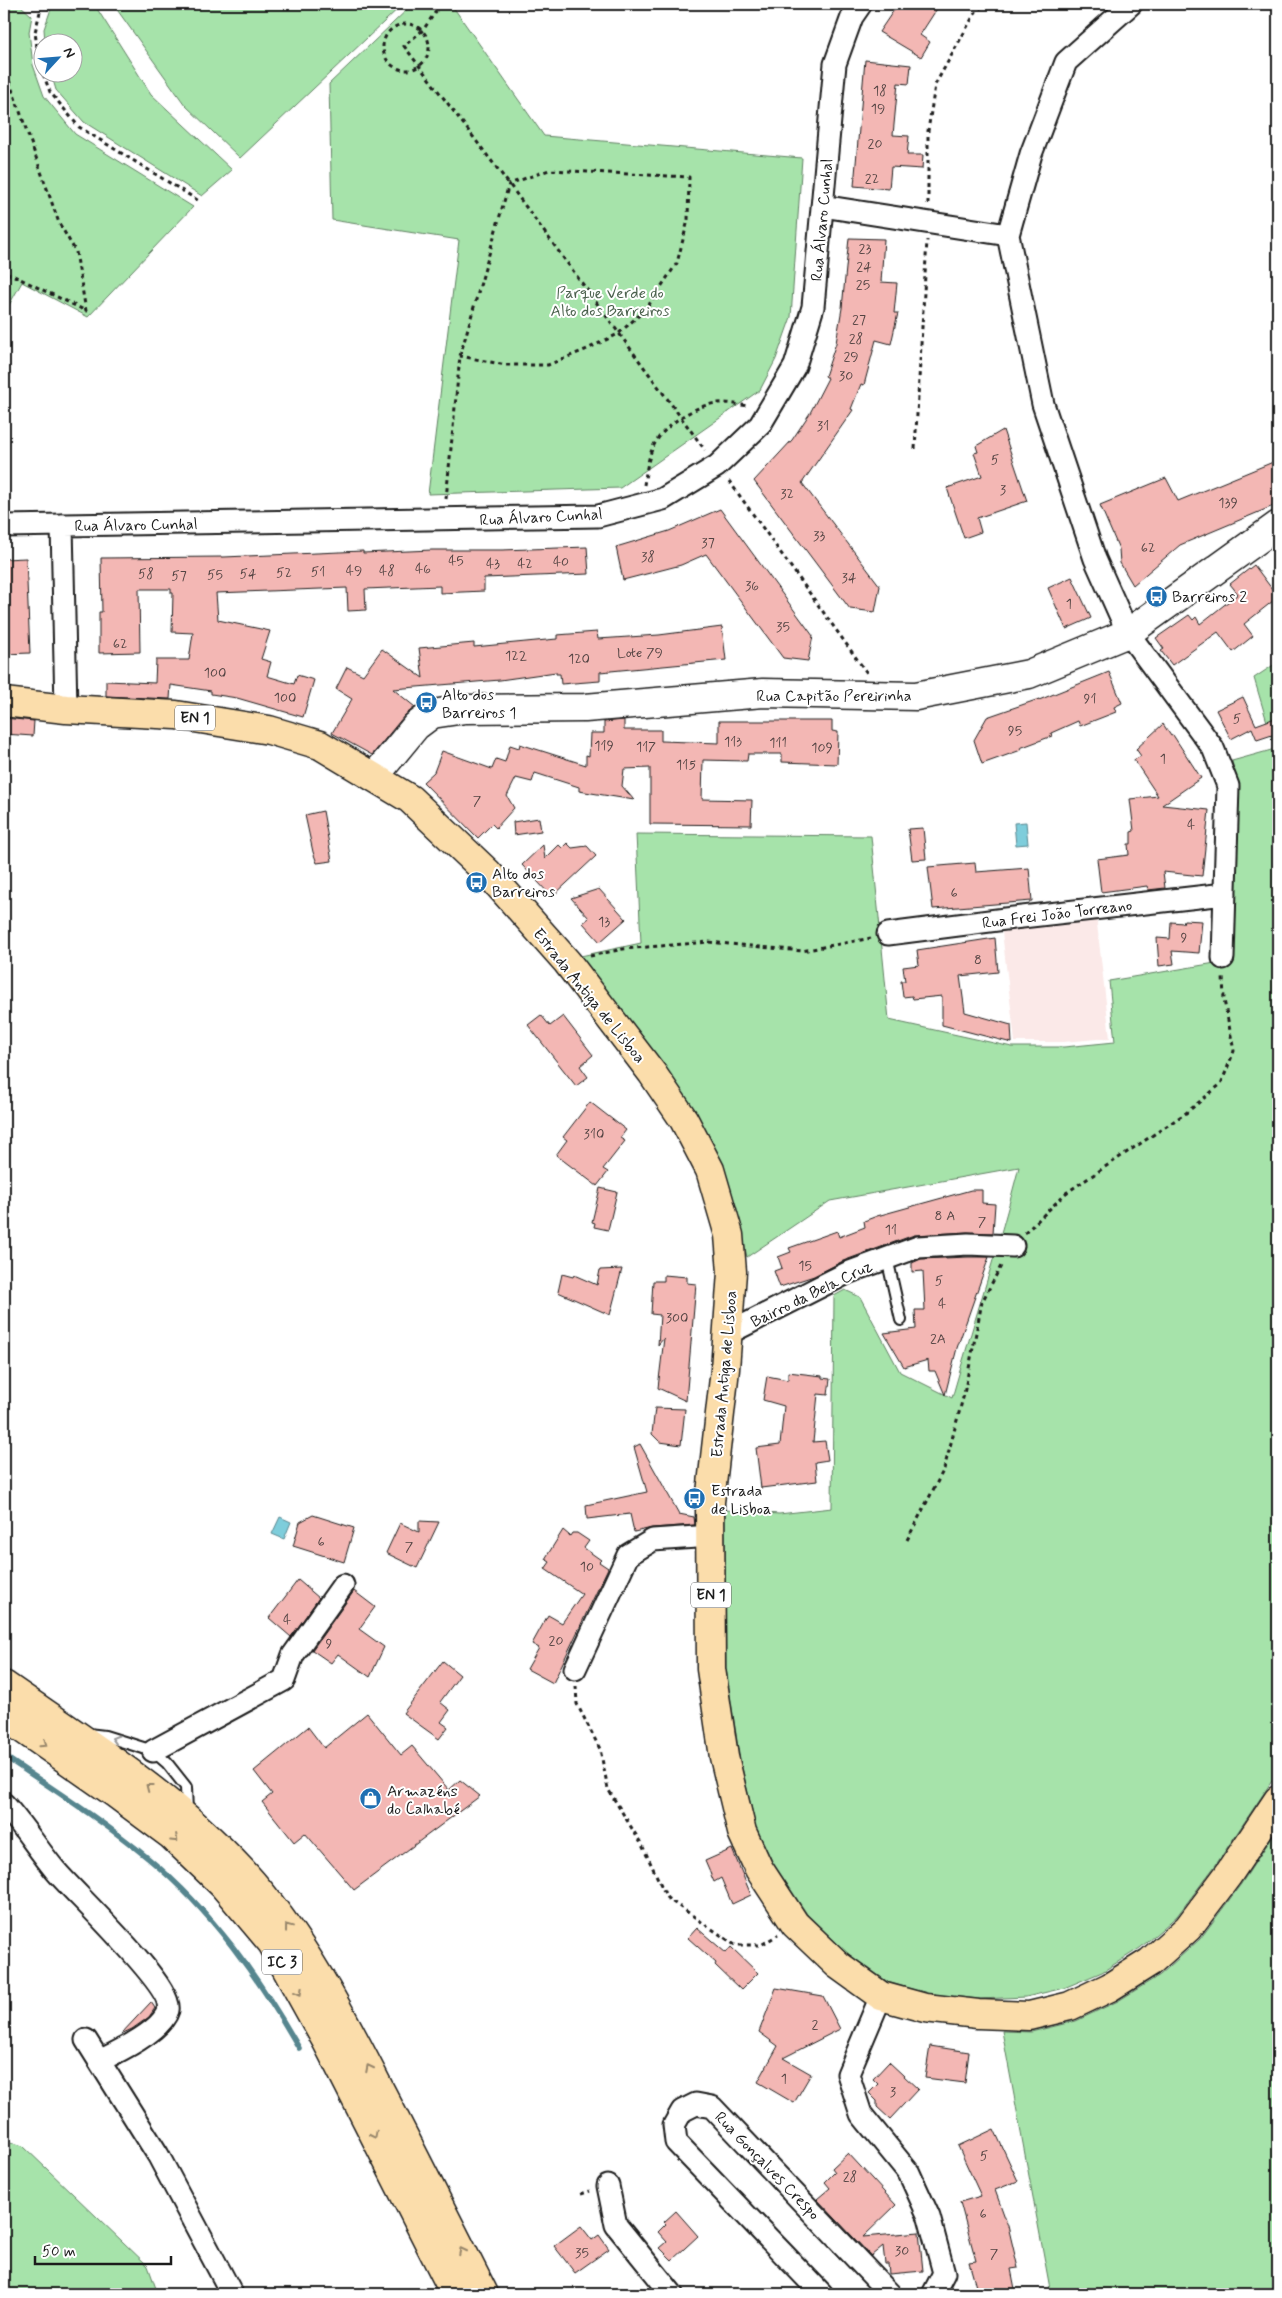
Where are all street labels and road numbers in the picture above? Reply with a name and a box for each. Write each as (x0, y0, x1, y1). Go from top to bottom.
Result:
street label: Rua Álvaro Cunhal (807, 158, 838, 282)
street label: Rua Álvaro Cunhal (479, 504, 603, 531)
street label: Rua Álvaro Cunhal (74, 514, 198, 537)
street label: Rua Capitão Pereirinha (756, 686, 912, 707)
road number: EN 1 (175, 706, 215, 730)
street label: Rua Frei João Torreano (981, 895, 1133, 934)
street label: Estrada Antiga de Lisboa (528, 924, 650, 1068)
street label: Bairro da Bela Cruz (747, 1256, 876, 1333)
street label: Estrada Antiga de Lisboa (707, 1289, 742, 1459)
road number: EN 1 (691, 1582, 731, 1608)
road number: IC 3 (262, 1950, 302, 1974)
street label: Rua Gonçalves Crespo (710, 2107, 824, 2225)

